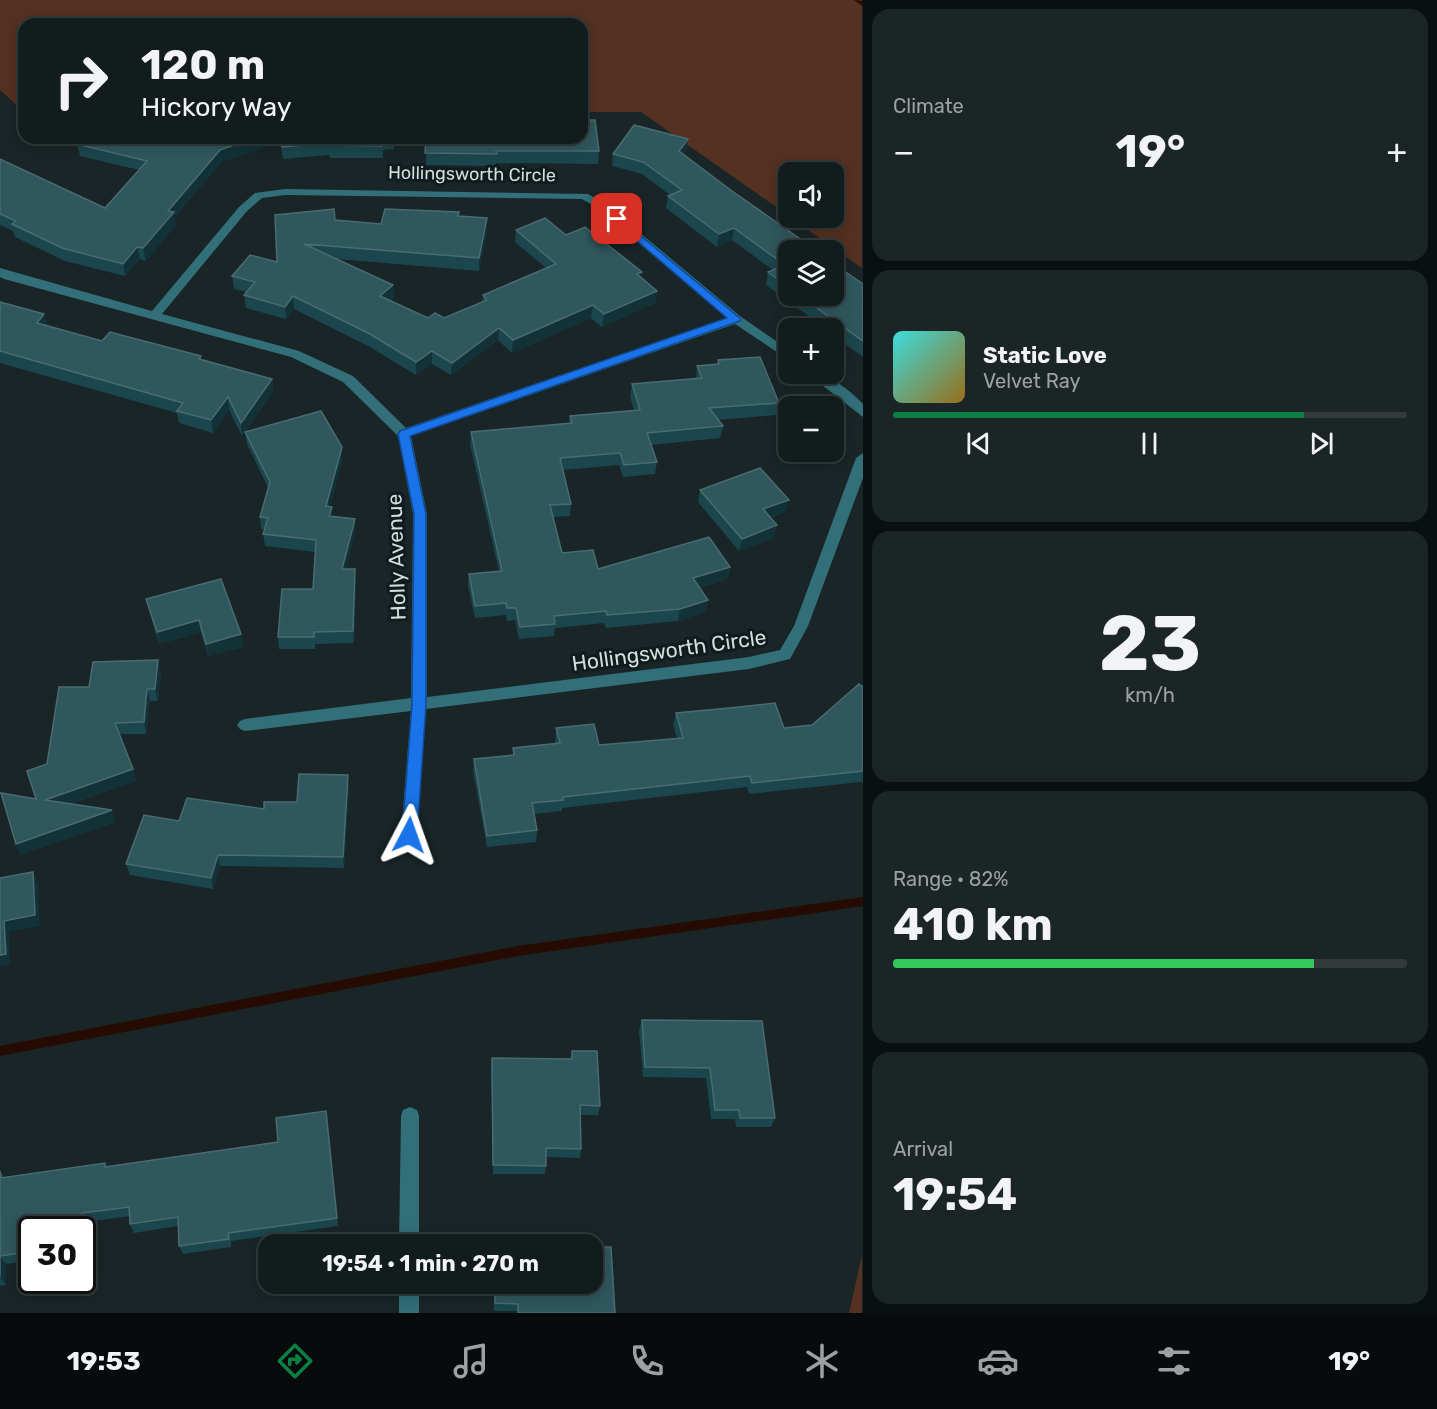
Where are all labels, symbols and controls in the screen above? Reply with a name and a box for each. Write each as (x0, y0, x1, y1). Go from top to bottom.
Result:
text: 120 m (141, 40, 265, 90)
icon: right (42, 42, 120, 120)
text: Hickory Way (141, 91, 292, 123)
text: Climate (893, 94, 964, 118)
text: 19° (1116, 125, 1185, 178)
text: − (893, 132, 914, 171)
text: + (1386, 132, 1407, 171)
street label: Hollingsworth Circle (388, 162, 556, 186)
map controls (778, 162, 844, 462)
button: sound (778, 162, 844, 228)
pin (591, 193, 642, 244)
icon: arrive (600, 202, 633, 235)
button: layers (778, 240, 844, 306)
button: + (778, 318, 844, 384)
text: Static Love (983, 342, 1107, 369)
text: Velvet Ray (983, 369, 1081, 393)
button: − (778, 396, 844, 462)
icon: previous (962, 427, 995, 460)
icon: pause (1133, 427, 1166, 460)
icon: next (1305, 427, 1338, 460)
street label: Holly Avenue (381, 493, 411, 621)
text: 23 (1099, 597, 1201, 690)
street label: Hollingsworth Circle (570, 624, 768, 676)
text: km/h (1125, 683, 1175, 707)
position arrow (377, 803, 441, 867)
text: Range · 82% (893, 867, 1008, 891)
text: 410 km (893, 898, 1053, 951)
text: Arrival (893, 1137, 953, 1161)
text: 19:54 (893, 1168, 1017, 1221)
speed limit sign: 30 (18, 1216, 96, 1294)
text: 19:54 · 1 min · 270 m (322, 1250, 539, 1277)
icon: directions (274, 1340, 316, 1382)
icon: music (450, 1340, 492, 1382)
icon: phone (626, 1340, 668, 1382)
icon: climate (801, 1340, 843, 1382)
icon: car (977, 1340, 1019, 1382)
icon: filters (1153, 1340, 1195, 1382)
text: 19:53 (67, 1345, 141, 1377)
text: 19° (1328, 1345, 1370, 1377)

